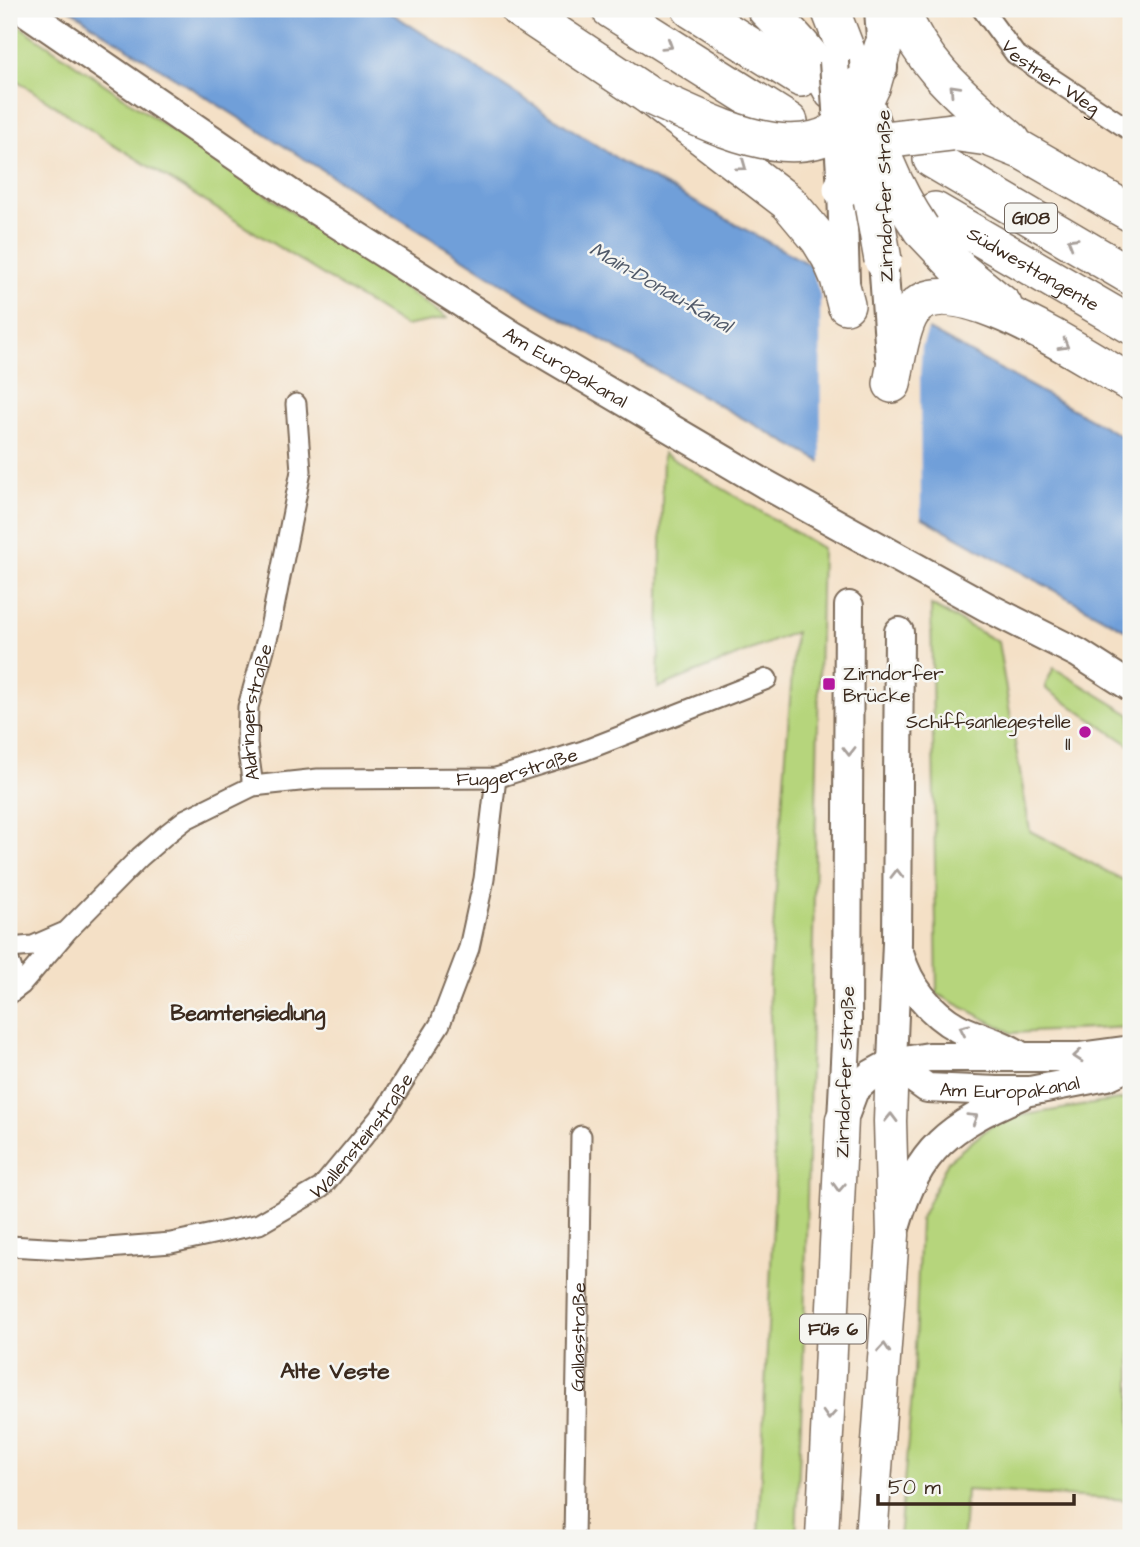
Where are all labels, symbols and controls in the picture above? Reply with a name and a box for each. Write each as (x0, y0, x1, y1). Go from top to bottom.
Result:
street label: Vestner Weg (994, 34, 1105, 123)
one-way arrow (661, 37, 674, 50)
one-way arrow (949, 85, 962, 98)
street label: Zirndorfer Straße (870, 110, 900, 282)
one-way arrow (734, 158, 746, 170)
road number: G108 (1005, 204, 1057, 232)
street label: Südwesttangente (962, 221, 1104, 319)
water label: Main-Donau-Kanal (584, 235, 740, 341)
one-way arrow (1066, 237, 1079, 250)
street label: Am Europakanal (497, 321, 632, 415)
one-way arrow (1056, 337, 1069, 350)
street label: Aldringerstraße (235, 641, 280, 783)
place label: Zirndorfer Brücke (843, 661, 944, 710)
marker: Zirndorfer Brücke (821, 676, 837, 692)
place label: Schiffsanlegestelle II (906, 709, 1071, 758)
marker: Schiffsanlegestelle II (1077, 724, 1093, 740)
street label: Fuggerstraße (456, 741, 581, 794)
one-way arrow (841, 746, 857, 757)
one-way arrow (889, 868, 905, 879)
street label: Zirndorfer Straße (829, 986, 862, 1159)
district label: Beamtensiedlung (171, 999, 326, 1030)
one-way arrow (959, 1023, 971, 1037)
one-way arrow (1072, 1048, 1083, 1063)
street label: Wallensteinstraße (305, 1068, 420, 1207)
street label: Am Europakanal (939, 1070, 1082, 1106)
one-way arrow (883, 1112, 898, 1123)
one-way arrow (965, 1113, 978, 1126)
one-way arrow (832, 1182, 847, 1193)
street label: Gallasstraße (565, 1282, 593, 1392)
road number: FÜs 6 (800, 1314, 866, 1344)
one-way arrow (876, 1342, 891, 1353)
district label: Alte Veste (280, 1355, 390, 1387)
one-way arrow (821, 1409, 836, 1420)
scale bar (878, 1463, 1074, 1507)
text: 50 m (888, 1473, 942, 1502)

